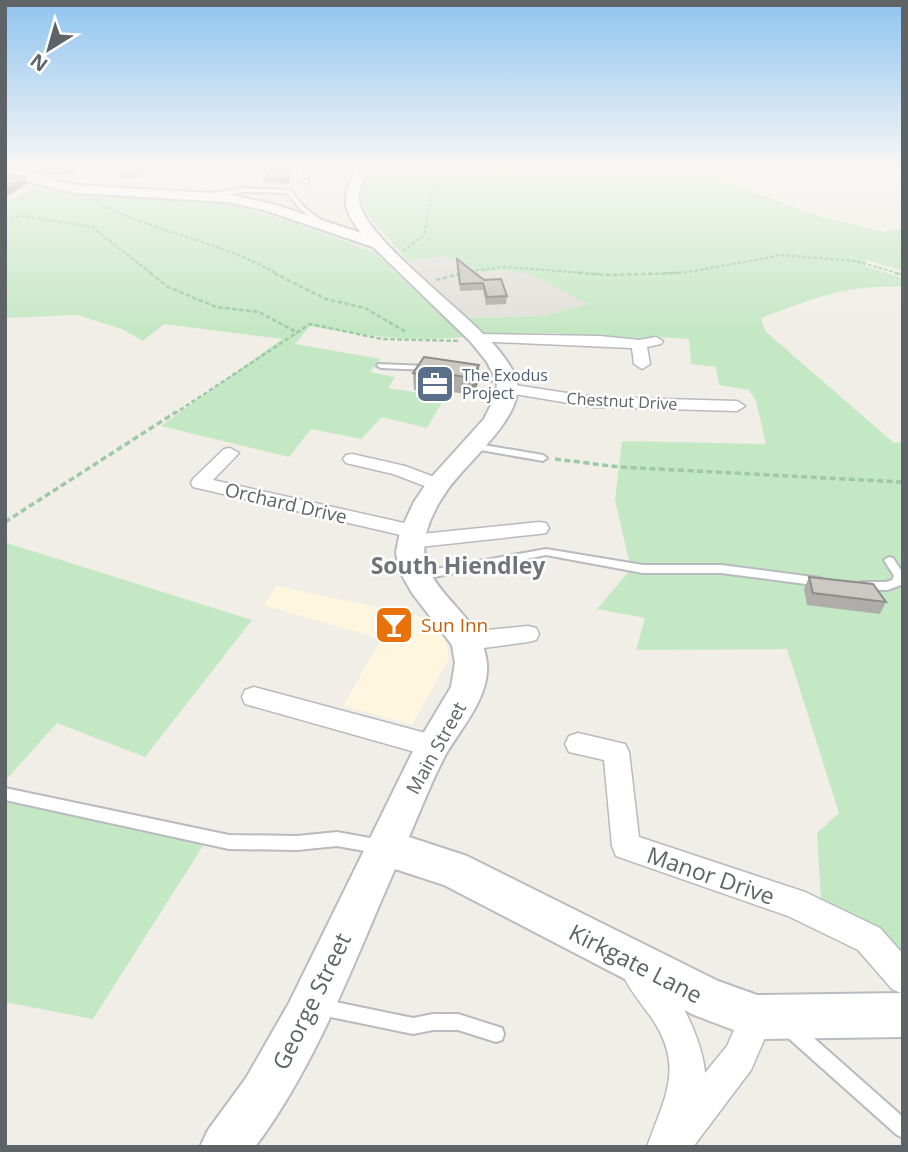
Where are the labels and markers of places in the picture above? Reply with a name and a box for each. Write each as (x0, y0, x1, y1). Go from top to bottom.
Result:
office icon: The Exodus Project (414, 363, 456, 405)
place label: The Exodus Project (462, 364, 548, 404)
bar icon: Sun Inn (373, 604, 415, 646)
place label: Sun Inn (421, 612, 488, 638)

